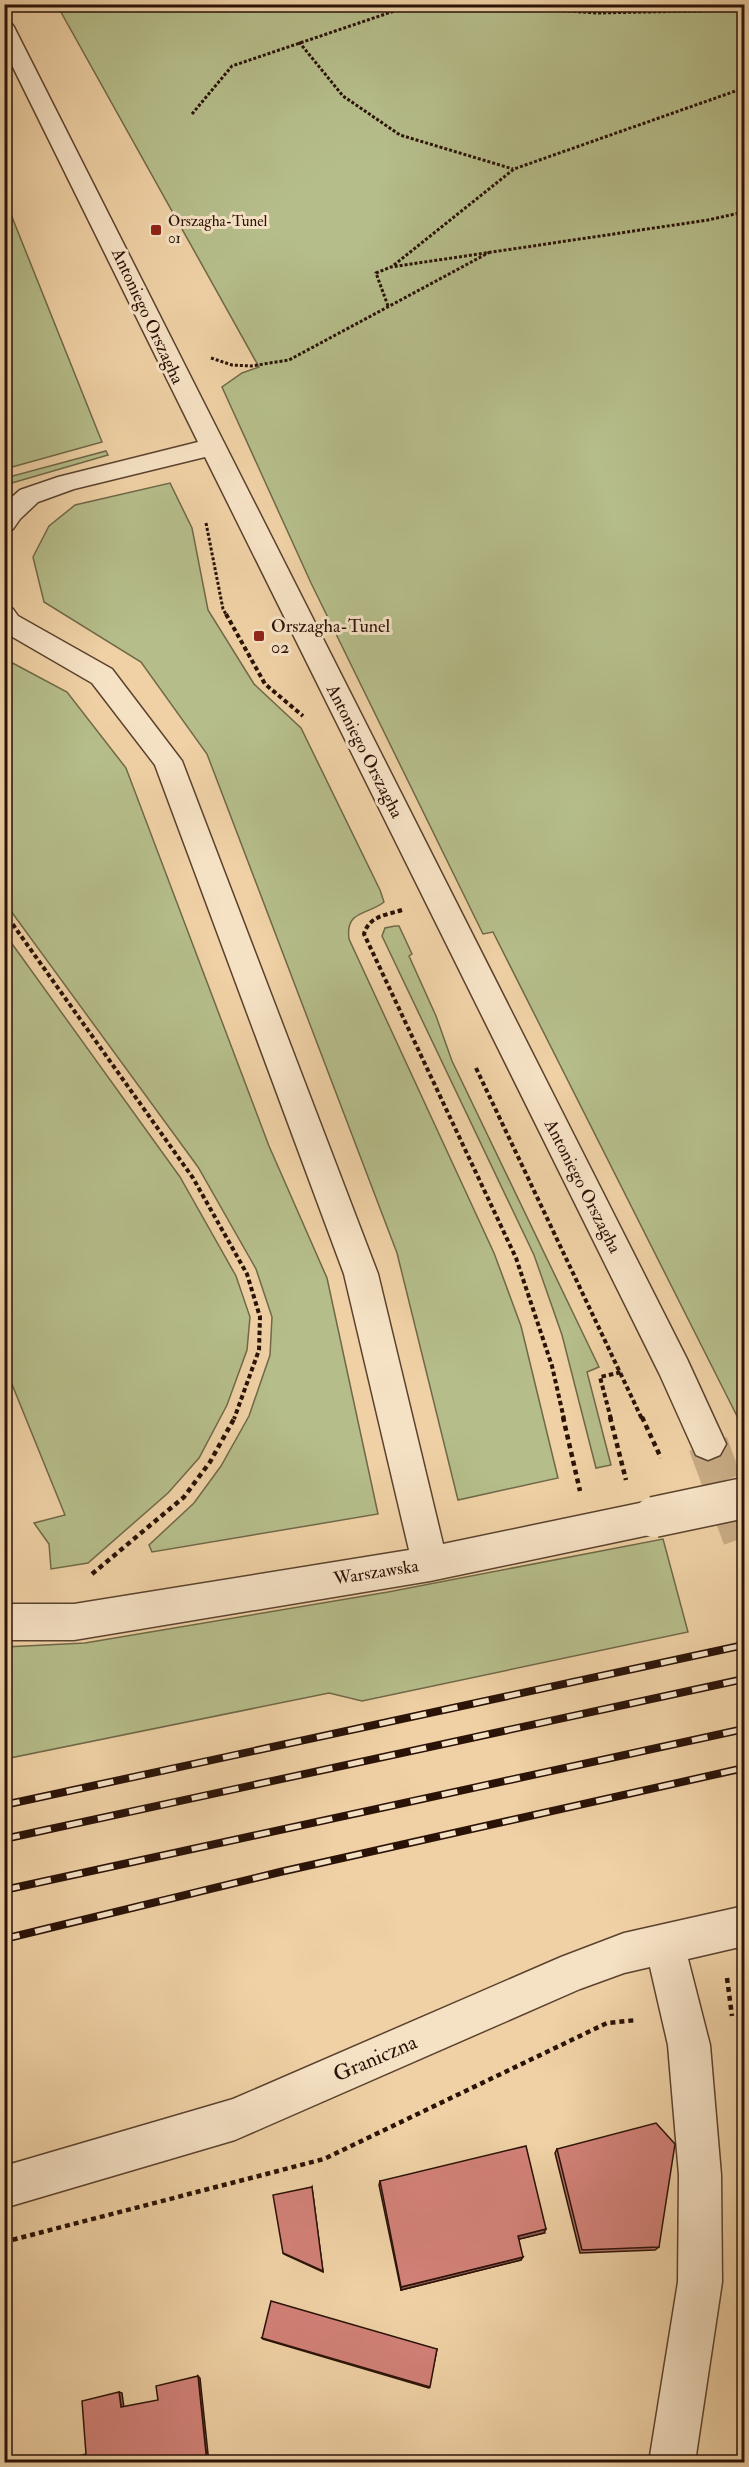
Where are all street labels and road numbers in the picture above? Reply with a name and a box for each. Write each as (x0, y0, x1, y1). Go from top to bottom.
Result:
street label: Antoniego Orszagha (106, 244, 189, 388)
street label: Antoniego Orszagha (320, 680, 408, 823)
street label: Antoniego Orszagha (538, 1115, 626, 1258)
street label: Warszawska (331, 1554, 421, 1591)
street label: Graniczna (329, 2029, 422, 2088)

